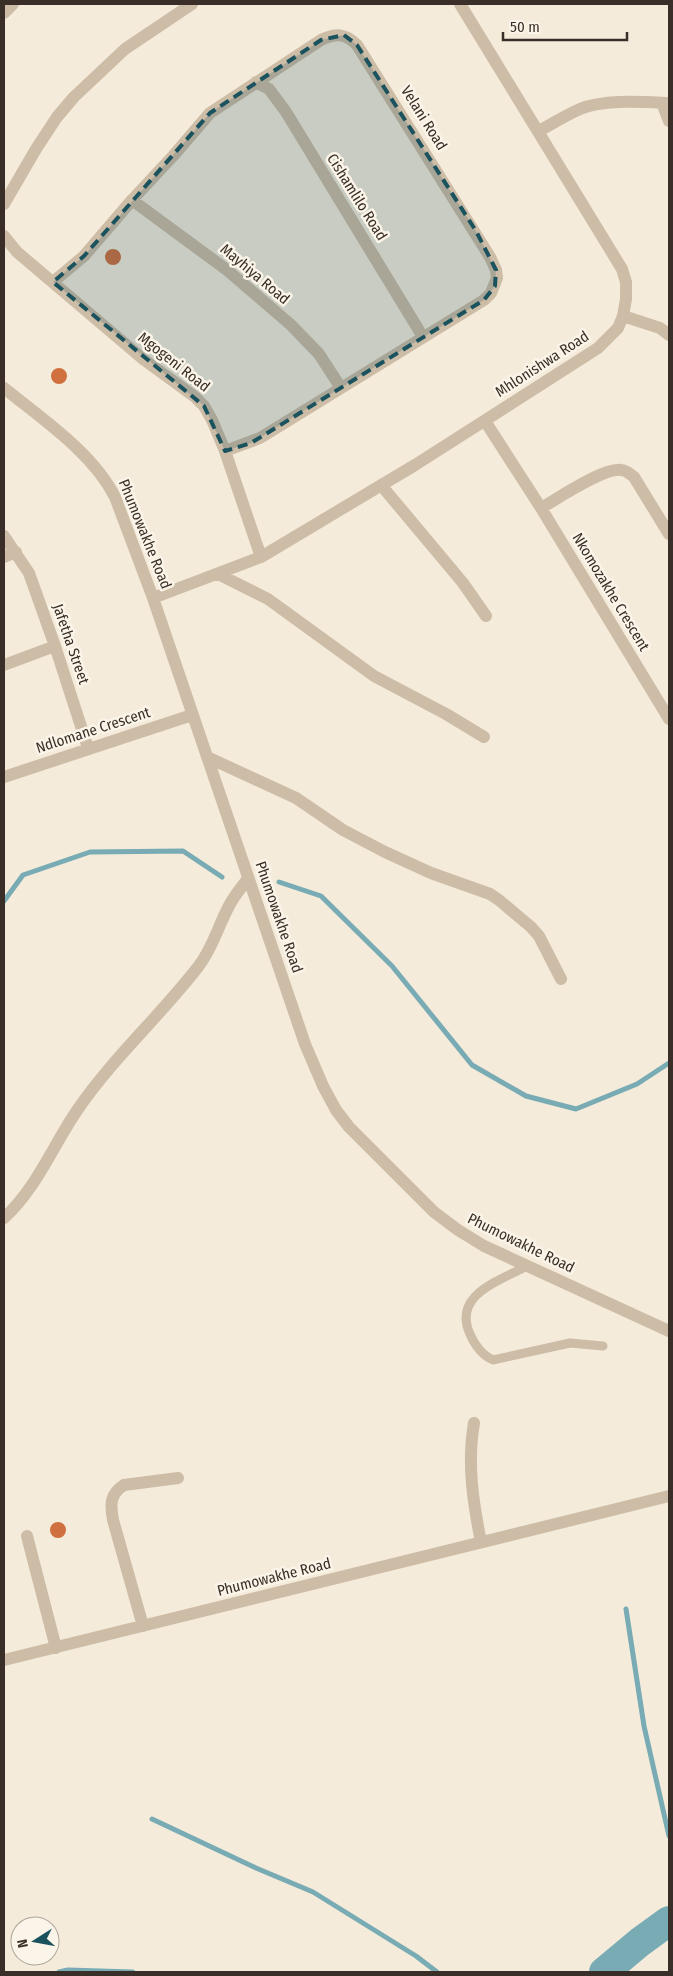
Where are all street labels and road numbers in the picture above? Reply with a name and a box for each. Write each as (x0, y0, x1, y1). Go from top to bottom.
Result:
street label: Velani Road (397, 83, 451, 153)
street label: Cishamlilo Road (323, 150, 391, 244)
street label: Mayhiya Road (217, 240, 293, 308)
street label: Mhlonishwa Road (492, 327, 592, 401)
street label: Mgogeni Road (135, 328, 213, 396)
street label: Phumowakhe Road (115, 477, 175, 591)
street label: Nkomozakhe Crescent (569, 530, 653, 654)
street label: Jafetha Street (49, 601, 93, 687)
street label: Ndlomane Crescent (34, 703, 152, 757)
street label: Phumowakhe Road (252, 859, 306, 975)
street label: Phumowakhe Road (465, 1209, 577, 1277)
street label: Phumowakhe Road (215, 1554, 333, 1600)

